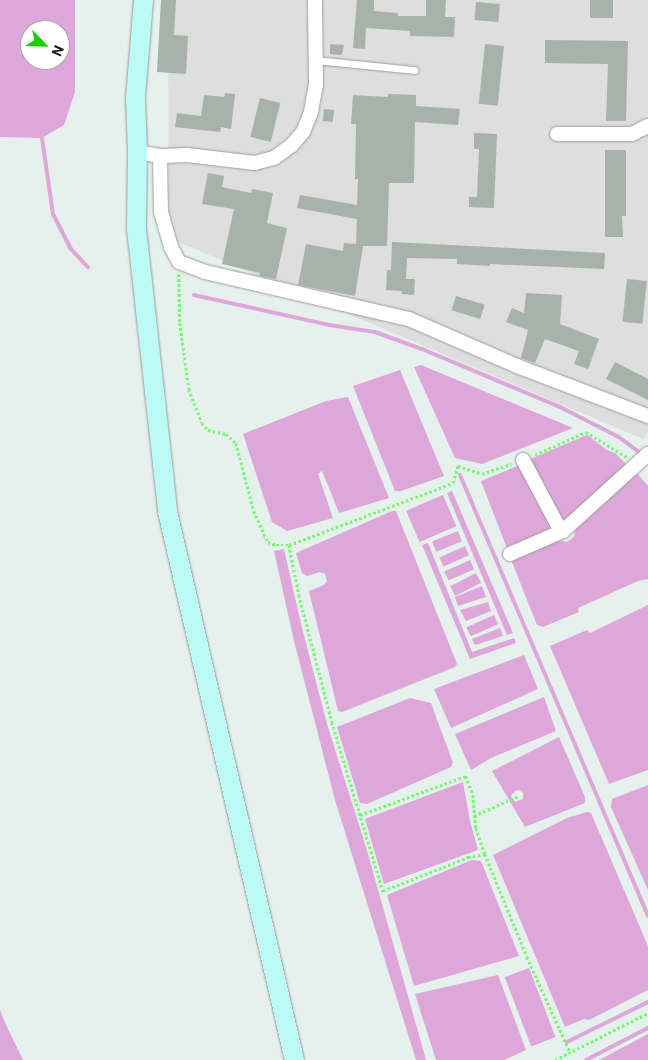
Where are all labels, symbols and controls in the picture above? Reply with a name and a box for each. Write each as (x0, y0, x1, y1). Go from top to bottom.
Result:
north arrow (20, 20, 70, 70)
text: N (48, 43, 67, 58)

